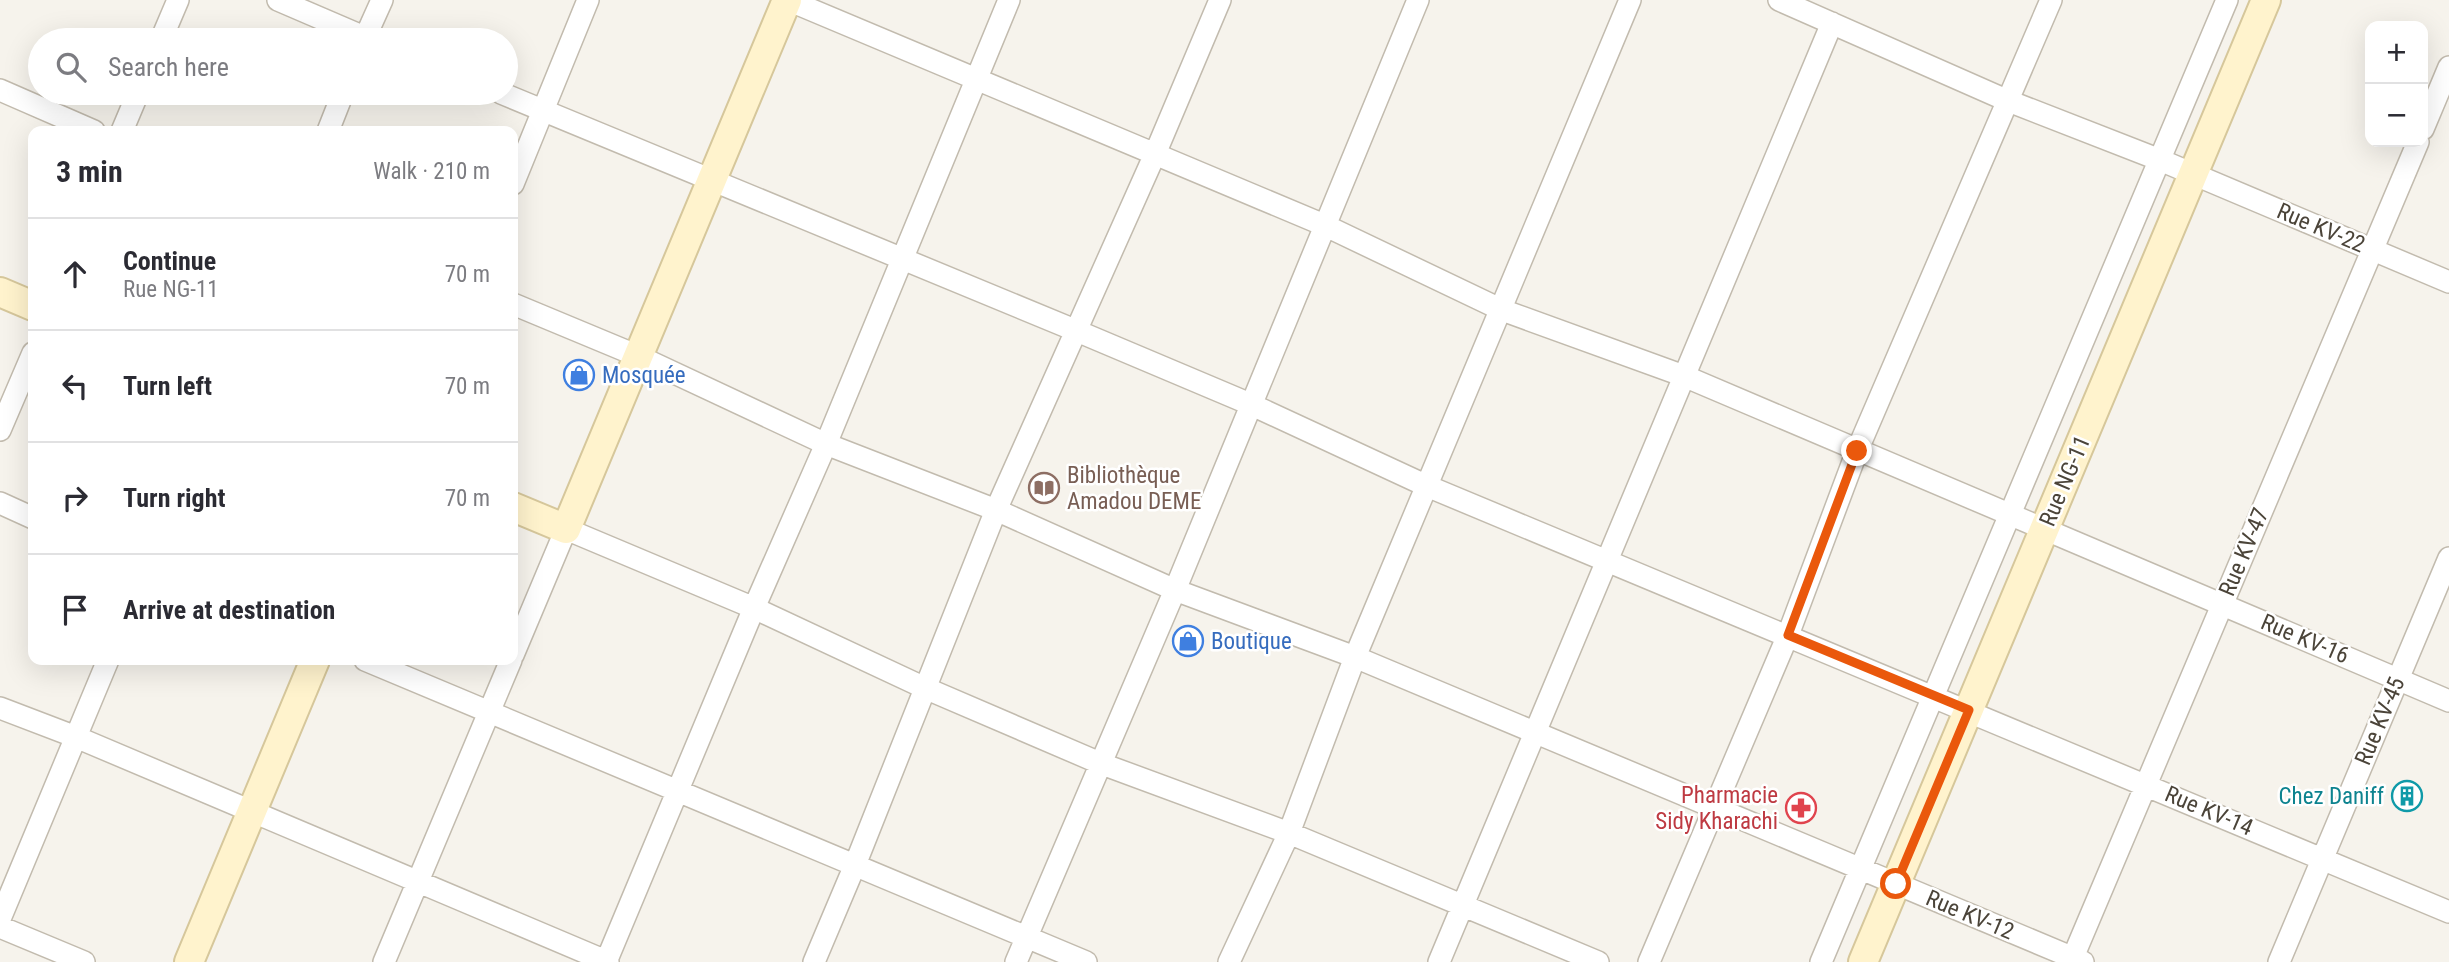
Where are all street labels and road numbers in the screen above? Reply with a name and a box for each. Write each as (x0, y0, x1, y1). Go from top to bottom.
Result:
street label: Rue KV-22 (2273, 197, 2369, 259)
street label: Rue NG-11 (2034, 432, 2096, 530)
street label: Rue KV-47 (2213, 504, 2275, 600)
street label: Rue KV-16 (2257, 608, 2353, 670)
street label: Rue KV-45 (2349, 673, 2411, 769)
street label: Rue KV-14 (2161, 780, 2257, 842)
street label: Rue KV-12 (1922, 884, 2018, 946)

